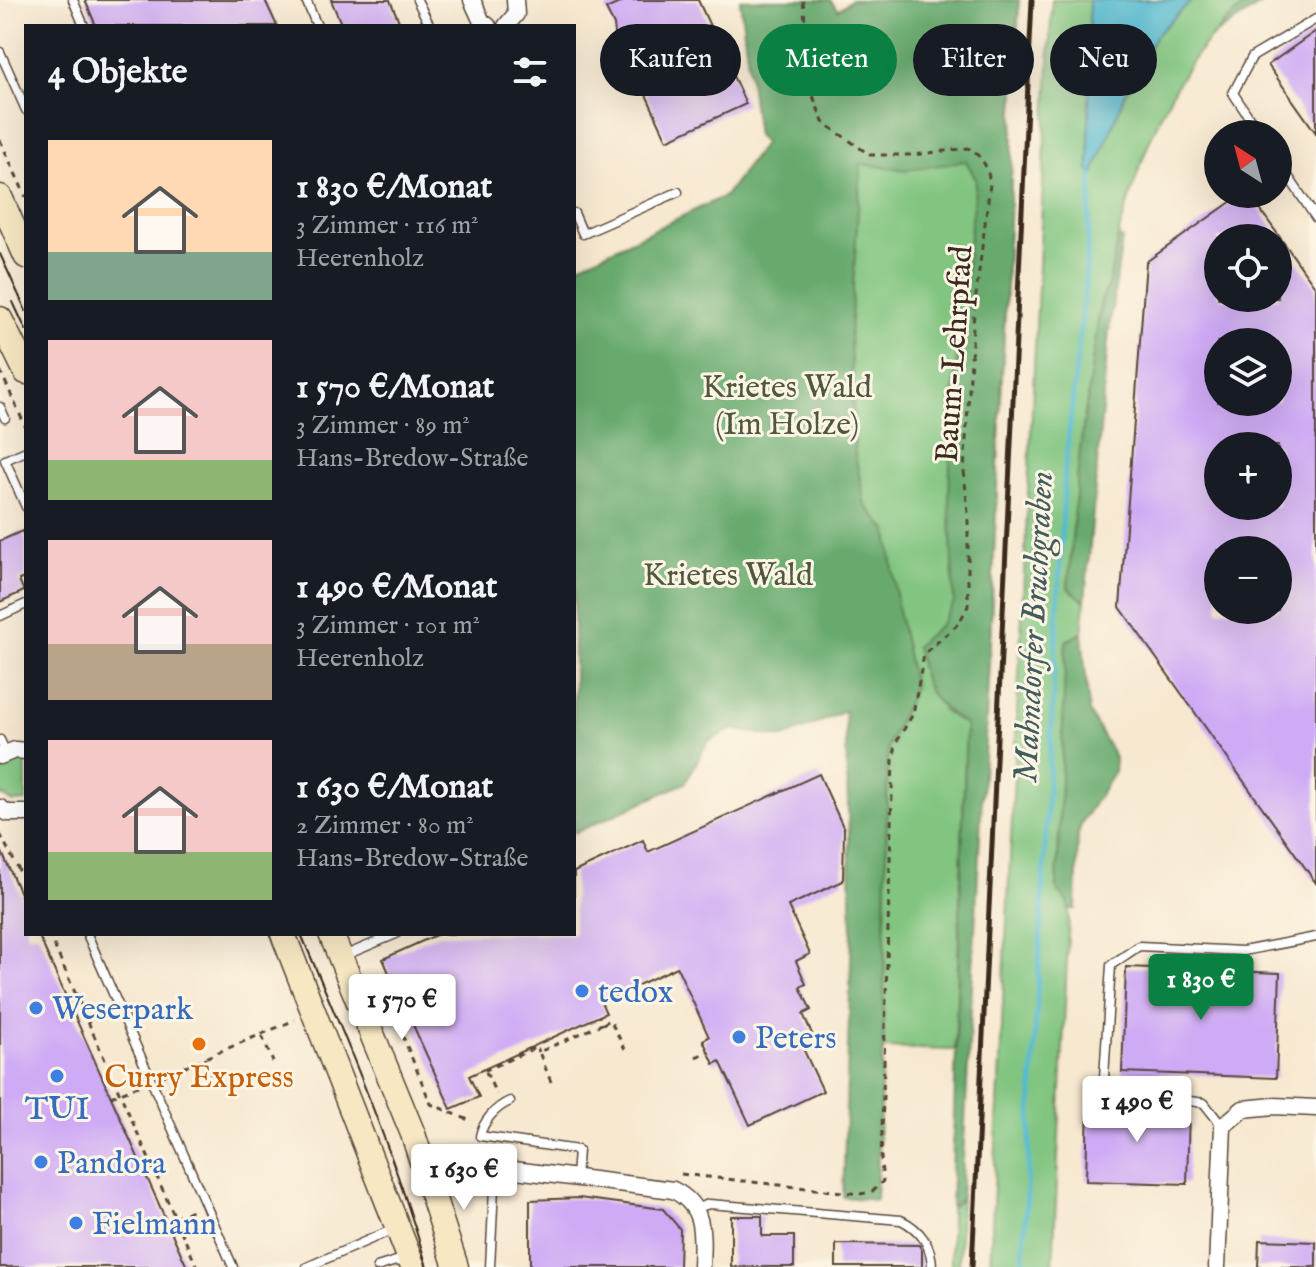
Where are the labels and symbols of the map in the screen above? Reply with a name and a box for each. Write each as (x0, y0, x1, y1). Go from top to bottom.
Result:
north arrow (1204, 120, 1292, 208)
street label: Baum-Lehrpfad (927, 243, 984, 464)
park label: Krietes Wald (Im Holze) (702, 368, 873, 446)
water label: Mahndorfer Bruchgraben (1005, 470, 1064, 784)
park label: Krietes Wald (643, 556, 814, 597)
pin: 1 830 € (1127, 954, 1275, 1022)
place label: tedox (598, 973, 673, 1014)
pin: 1 570 € (328, 974, 476, 1042)
marker: tedox (573, 982, 591, 1000)
place label: Weserpark (52, 990, 194, 1031)
marker: Weserpark (27, 999, 45, 1017)
place label: Peters (755, 1019, 836, 1060)
marker: Peters (730, 1028, 748, 1046)
marker: Curry Express (190, 1035, 208, 1053)
place label: Curry Express (104, 1058, 294, 1099)
marker: TUI (48, 1067, 66, 1085)
pin: 1 490 € (1063, 1076, 1211, 1144)
place label: TUI (25, 1090, 89, 1131)
place label: Pandora (57, 1144, 166, 1185)
pin: 1 630 € (390, 1144, 538, 1212)
marker: Pandora (32, 1153, 50, 1171)
place label: Fielmann (92, 1205, 217, 1246)
marker: Fielmann (67, 1214, 85, 1232)

